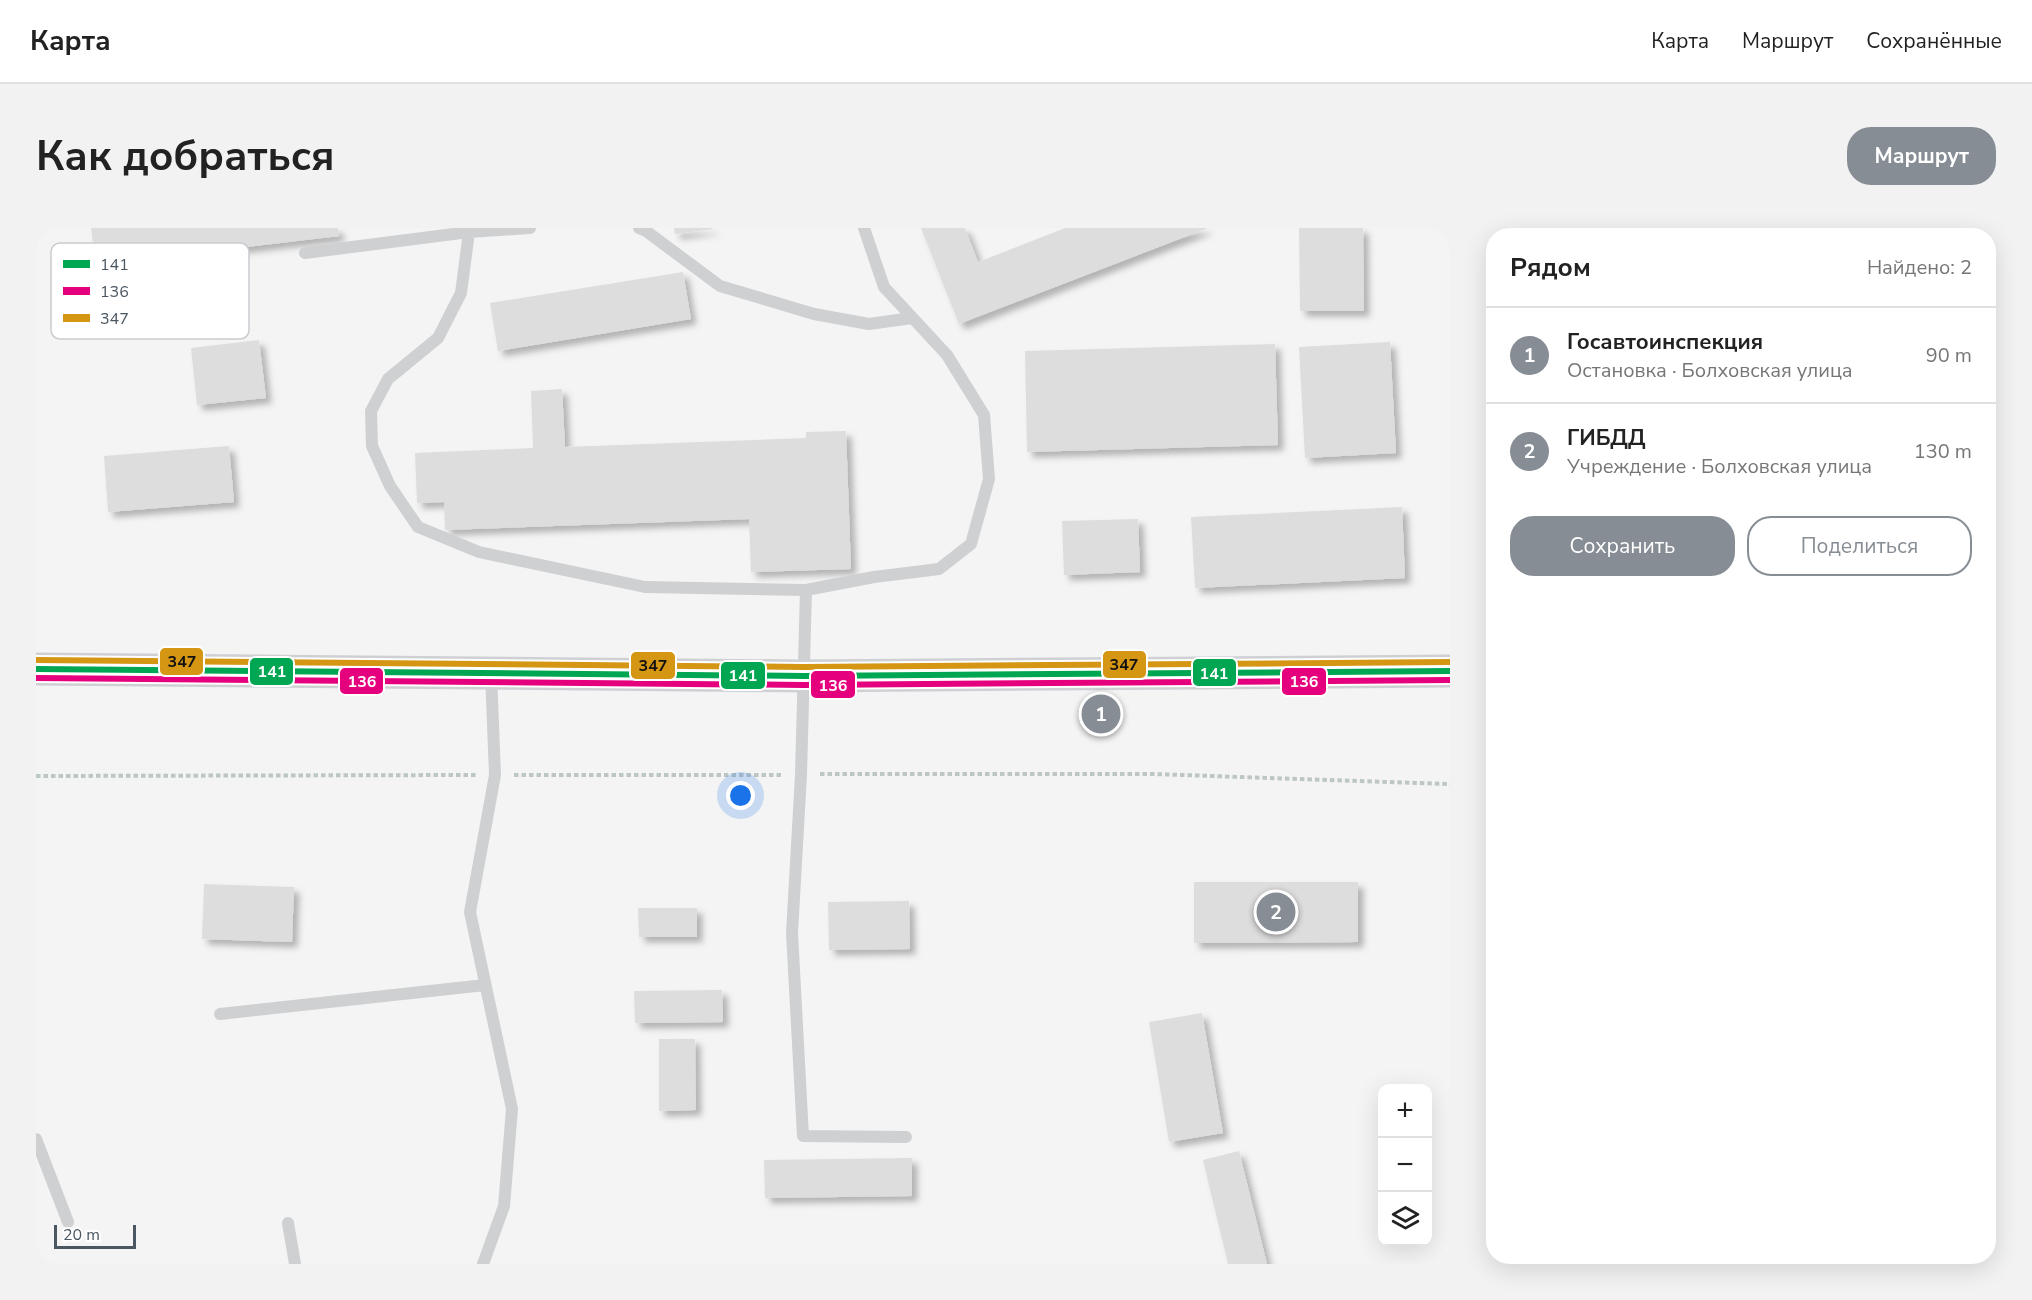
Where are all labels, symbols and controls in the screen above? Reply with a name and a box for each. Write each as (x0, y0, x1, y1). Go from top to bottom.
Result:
text: Карта (30, 22, 111, 60)
text: Карта (1651, 27, 1709, 55)
text: Маршрут (1742, 27, 1833, 55)
text: Сохранённые (1866, 27, 2002, 55)
button: Маршрут (1847, 127, 1996, 185)
text: Как добраться (36, 128, 335, 185)
legend (51, 243, 249, 339)
text: Рядом (1510, 250, 1591, 285)
text: 141 (100, 254, 129, 276)
text: Найдено: 2 (1867, 254, 1972, 281)
text: 136 (100, 281, 129, 303)
text: 347 (100, 308, 129, 330)
text: Госавтоинспекция (1567, 327, 1763, 357)
text: 1 (1524, 342, 1536, 369)
text: 90 m (1926, 342, 1972, 369)
text: Остановка · Болховская улица (1567, 357, 1853, 384)
text: ГИБДД (1567, 423, 1646, 453)
text: 2 (1524, 438, 1536, 465)
text: 130 m (1914, 438, 1972, 465)
text: Учреждение · Болховская улица (1567, 453, 1872, 480)
button: Сохранить (1510, 516, 1735, 576)
button: Поделиться (1747, 516, 1972, 576)
line badge: 347 (159, 647, 204, 676)
line badge: 347 (1102, 650, 1147, 679)
text: 347 (168, 651, 196, 673)
line badge: 347 (630, 651, 676, 680)
text: 347 (1110, 654, 1138, 676)
text: 347 (639, 655, 667, 677)
line badge: 141 (249, 657, 294, 686)
line badge: 141 (1192, 658, 1237, 687)
text: 141 (258, 661, 286, 683)
line badge: 141 (720, 661, 766, 690)
text: 141 (1200, 663, 1228, 685)
text: 141 (729, 665, 757, 687)
line badge: 136 (339, 667, 384, 695)
line badge: 136 (1281, 667, 1327, 696)
line badge: 136 (810, 670, 856, 699)
text: 136 (348, 671, 376, 693)
text: 136 (1290, 671, 1318, 693)
text: 136 (819, 675, 847, 697)
pin: 1 (1082, 692, 1120, 736)
your location (726, 781, 755, 810)
pin: 2 (1256, 890, 1296, 934)
map controls (1378, 1084, 1432, 1246)
button: + (1378, 1084, 1432, 1138)
button: − (1378, 1138, 1432, 1192)
button: layers (1378, 1192, 1432, 1246)
scale bar (54, 1222, 136, 1250)
text: 20 m (63, 1224, 100, 1246)

